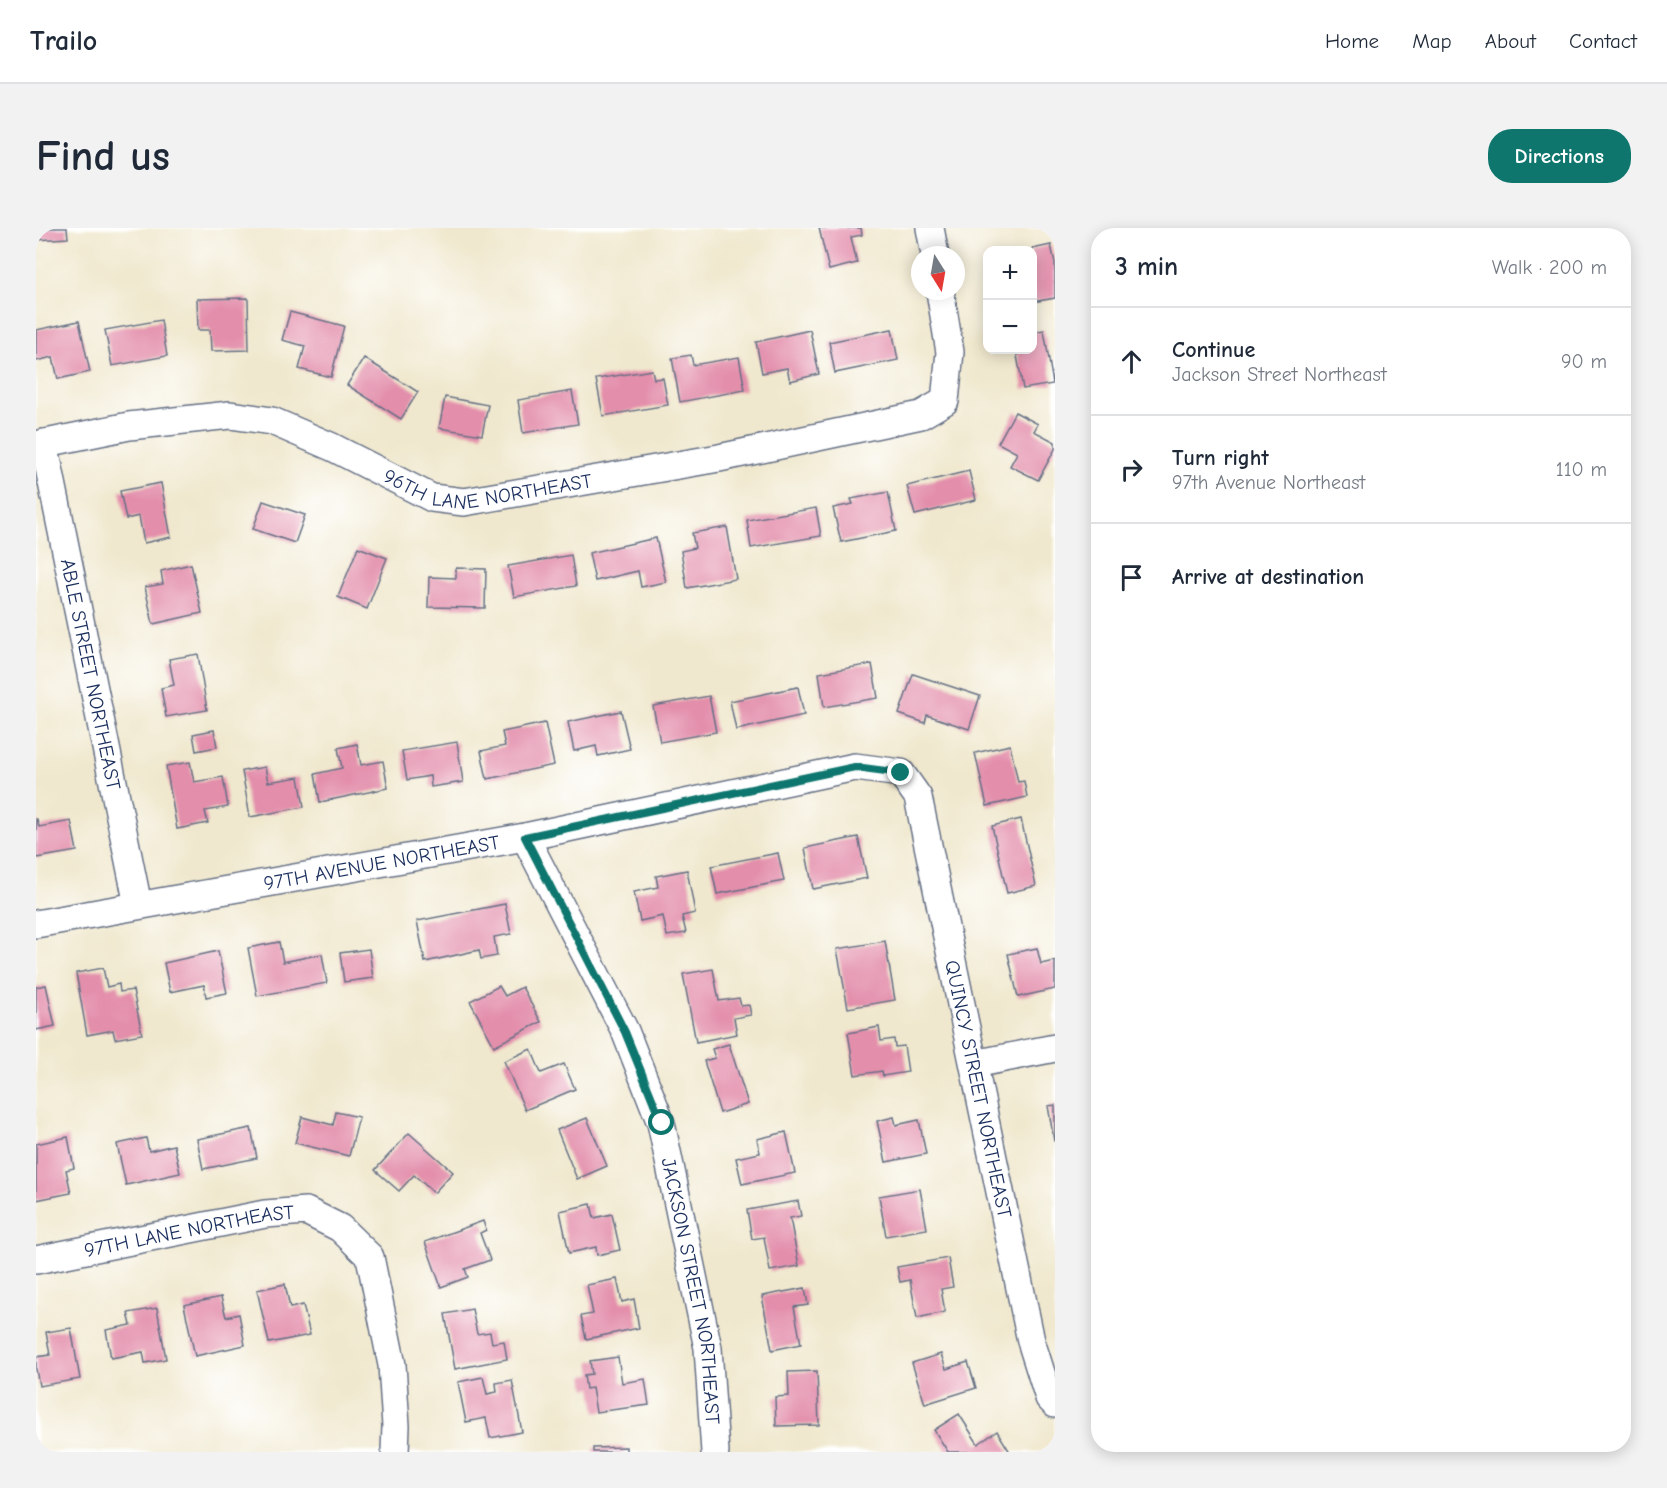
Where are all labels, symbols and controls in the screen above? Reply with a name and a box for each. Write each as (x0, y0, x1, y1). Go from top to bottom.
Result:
text: Trailo (30, 25, 97, 57)
text: Home (1325, 29, 1379, 53)
text: Map (1412, 29, 1452, 53)
text: About (1485, 29, 1536, 53)
text: Contact (1569, 29, 1637, 53)
button: Directions (1488, 129, 1631, 183)
text: Find us (36, 132, 170, 181)
north arrow (911, 246, 965, 300)
map controls (983, 246, 1037, 354)
button: + (983, 246, 1037, 300)
text: 3 min (1115, 252, 1178, 282)
text: Walk · 200 m (1492, 256, 1607, 279)
button: − (983, 300, 1037, 354)
text: Continue (1172, 337, 1255, 363)
icon: ahead (1115, 345, 1148, 378)
text: 90 m (1561, 350, 1607, 373)
text: Jackson Street Northeast (1172, 363, 1387, 386)
text: Turn right (1172, 445, 1269, 471)
icon: right (1115, 453, 1148, 486)
text: 110 m (1556, 458, 1607, 481)
street label: 96TH LANE NORTHEAST (379, 464, 594, 514)
text: 97th Avenue Northeast (1172, 471, 1365, 494)
street label: ABLE STREET NORTHEAST (56, 557, 125, 793)
icon: arrive (1115, 561, 1148, 594)
text: Arrive at destination (1172, 564, 1364, 590)
route end (887, 759, 913, 785)
street label: 97TH AVENUE NORTHEAST (262, 831, 502, 895)
street label: QUINCY STREET NORTHEAST (940, 958, 1016, 1220)
route start (648, 1109, 674, 1135)
street label: JACKSON STREET NORTHEAST (657, 1156, 724, 1426)
street label: 97TH LANE NORTHEAST (82, 1201, 295, 1262)

